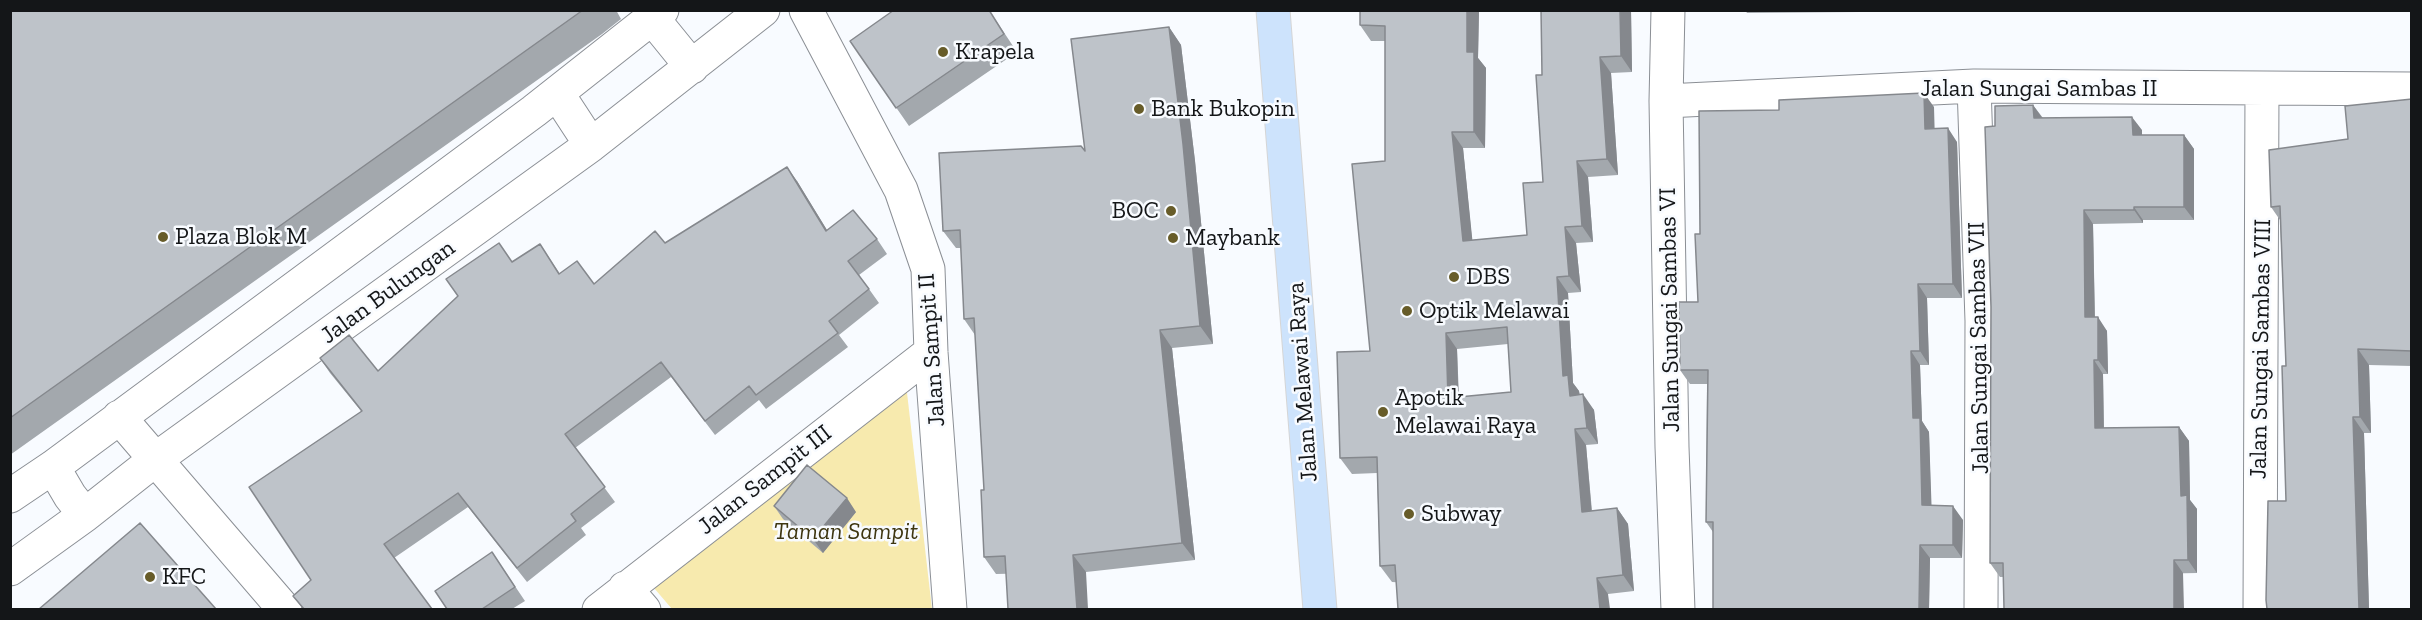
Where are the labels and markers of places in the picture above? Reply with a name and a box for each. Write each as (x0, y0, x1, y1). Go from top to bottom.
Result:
place label: Krapela (955, 38, 1035, 66)
marker: Krapela (936, 45, 950, 59)
place label: Bank Bukopin (1151, 95, 1295, 123)
marker: Bank Bukopin (1132, 102, 1146, 116)
place label: BOC (1112, 197, 1159, 225)
marker: BOC (1164, 204, 1178, 218)
place label: Plaza Blok M (175, 223, 307, 251)
place label: Maybank (1185, 224, 1280, 252)
marker: Plaza Blok M (156, 230, 170, 244)
marker: Maybank (1166, 231, 1180, 245)
place label: DBS (1466, 263, 1510, 291)
marker: DBS (1447, 270, 1461, 284)
place label: Optik Melawai (1419, 297, 1569, 325)
marker: Optik Melawai (1400, 304, 1414, 318)
place label: Apotik Melawai Raya (1395, 384, 1536, 440)
marker: Apotik Melawai Raya (1376, 405, 1390, 419)
place label: Subway (1421, 500, 1502, 528)
marker: Subway (1402, 507, 1416, 521)
place label: KFC (162, 563, 206, 591)
marker: KFC (143, 570, 157, 584)

